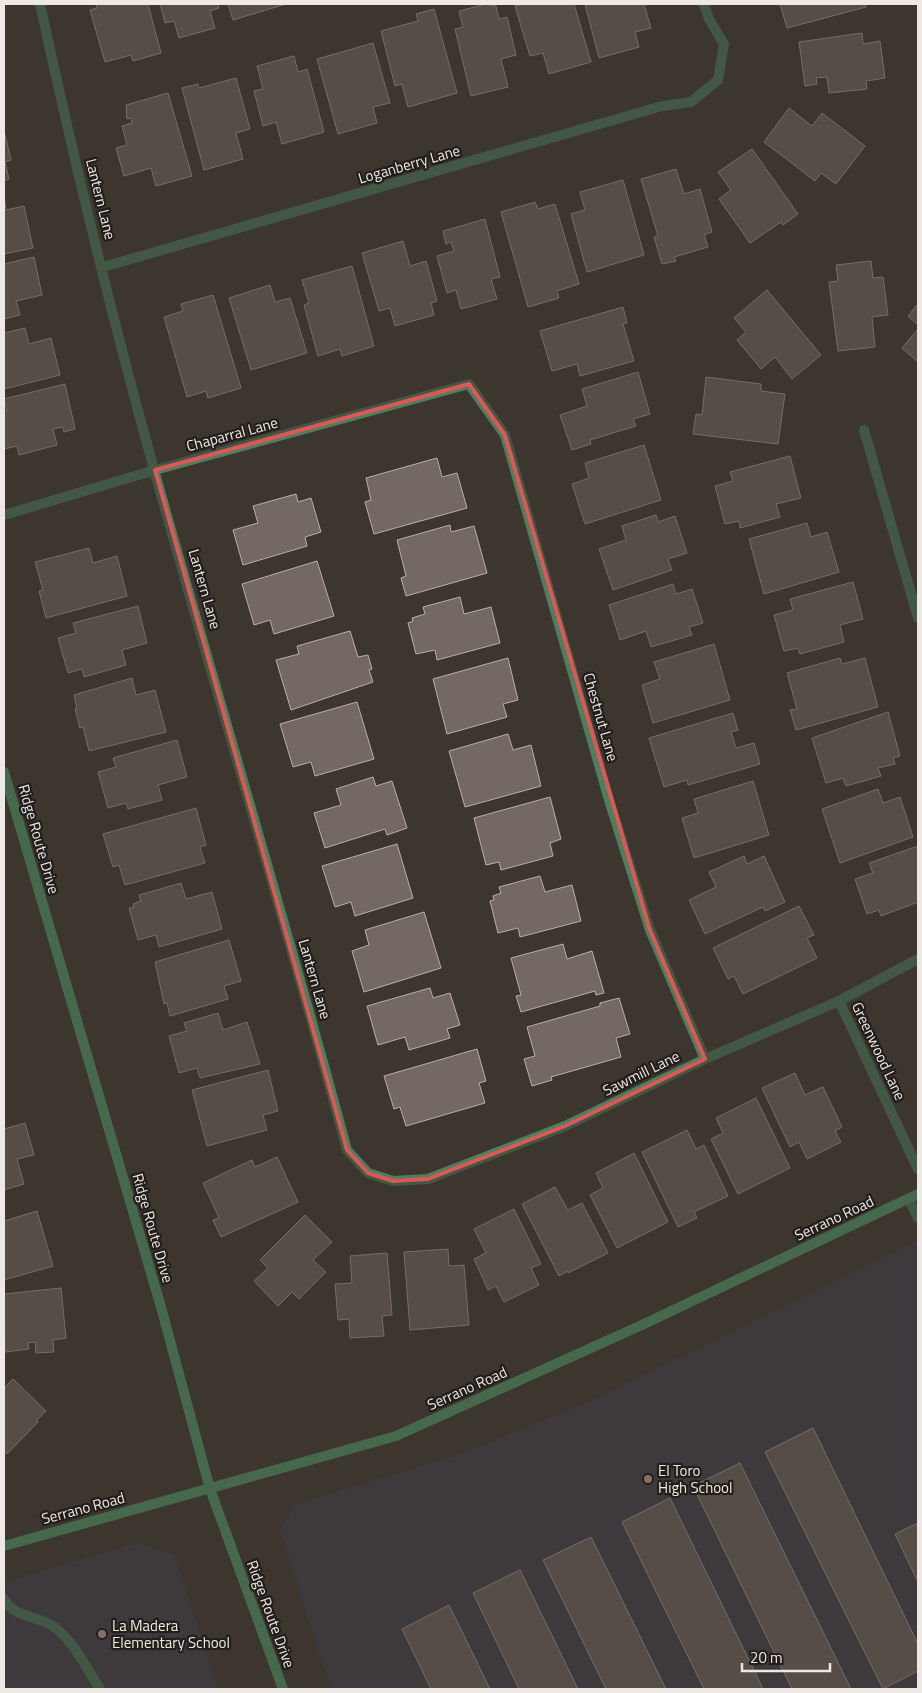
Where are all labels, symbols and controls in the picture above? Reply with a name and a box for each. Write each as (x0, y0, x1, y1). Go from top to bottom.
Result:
street label: Loganberry Lane (355, 138, 463, 190)
street label: Lantern Lane (80, 156, 122, 242)
street label: Chaparral Lane (184, 411, 280, 457)
street label: Lantern Lane (183, 546, 227, 632)
street label: Chestnut Lane (577, 670, 625, 764)
street label: Ridge Route Drive (12, 782, 66, 896)
street label: Lantern Lane (293, 936, 337, 1022)
street label: Greenwood Lane (846, 998, 912, 1104)
street label: Sawmill Lane (598, 1044, 684, 1102)
street label: Ridge Route Drive (126, 1171, 180, 1285)
street label: Serrano Road (790, 1190, 878, 1246)
street label: Serrano Road (423, 1360, 511, 1416)
place label: El Toro High School (658, 1459, 733, 1499)
marker: El Toro High School (642, 1473, 654, 1485)
street label: Serrano Road (39, 1486, 127, 1530)
street label: Ridge Route Drive (241, 1557, 301, 1671)
place label: La Madera Elementary School (112, 1614, 230, 1654)
marker: La Madera Elementary School (96, 1628, 108, 1640)
scale bar (742, 1640, 830, 1672)
text: 20 m (750, 1646, 783, 1669)

